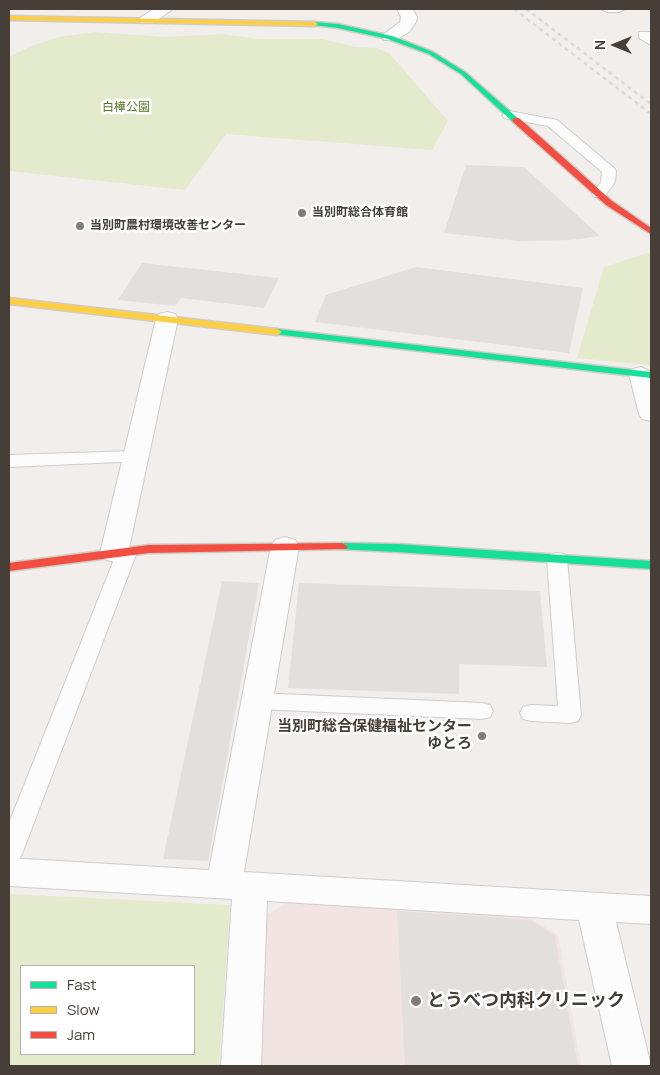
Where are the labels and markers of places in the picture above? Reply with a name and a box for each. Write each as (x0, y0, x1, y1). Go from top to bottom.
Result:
place label: 当別町総合体育館 (312, 206, 408, 220)
marker: 当別町総合体育館 (296, 207, 308, 219)
place label: 当別町農村環境改善センター (90, 219, 246, 233)
marker: 当別町農村環境改善センター (74, 220, 86, 232)
place label: 当別町総合保健福祉センター ゆとろ (277, 718, 472, 753)
marker: 当別町総合保健福祉センター ゆとろ (476, 730, 488, 742)
place label: とうべつ内科クリニック (427, 990, 625, 1012)
marker: とうべつ内科クリニック (409, 994, 423, 1008)

